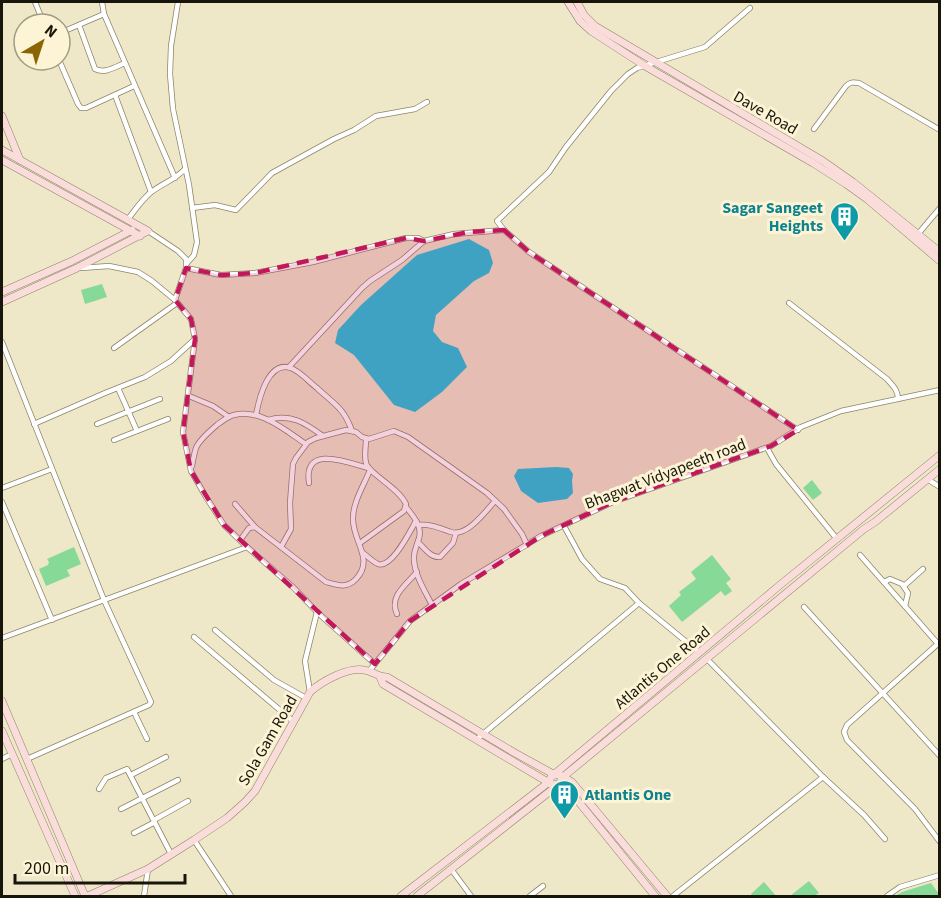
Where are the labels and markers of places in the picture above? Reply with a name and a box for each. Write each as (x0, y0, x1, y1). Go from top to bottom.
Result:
place label: Sagar Sangeet Heights (722, 197, 823, 237)
building icon: Sagar Sangeet Heights (828, 200, 860, 242)
building icon: Atlantis One (548, 778, 580, 820)
place label: Atlantis One (584, 784, 671, 806)

